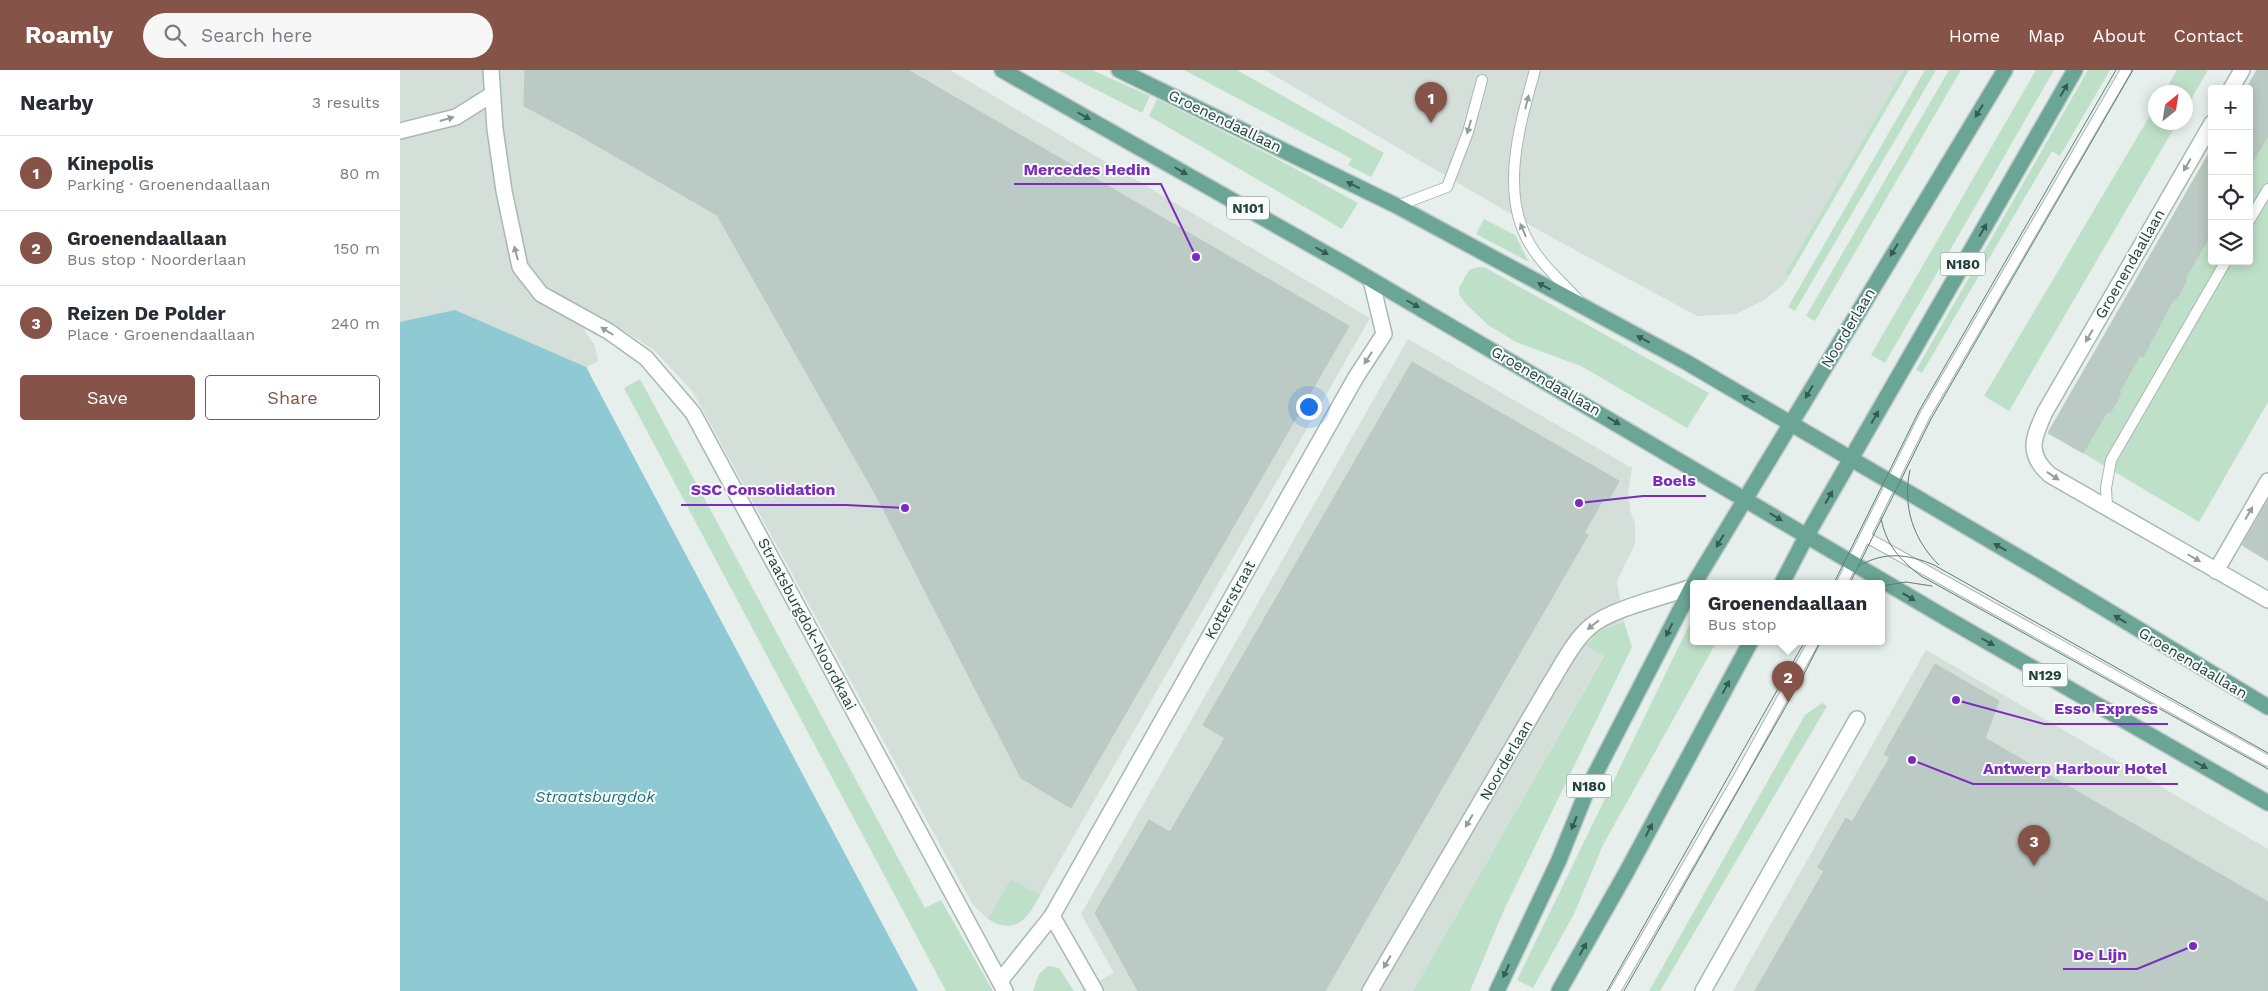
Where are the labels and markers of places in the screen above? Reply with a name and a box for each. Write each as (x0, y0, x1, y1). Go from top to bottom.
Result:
pin: 1 (1415, 82, 1447, 123)
callout: Mercedes Hedin (1014, 153, 1161, 184)
callout: Boels (1643, 465, 1706, 496)
callout: SSC Consolidation (681, 474, 846, 505)
pin: 2 (1772, 661, 1804, 702)
callout: Esso Express (2044, 693, 2168, 724)
callout: Antwerp Harbour Hotel (1973, 753, 2178, 784)
pin: 3 (2018, 825, 2050, 866)
callout: De Lijn (2063, 938, 2137, 969)

